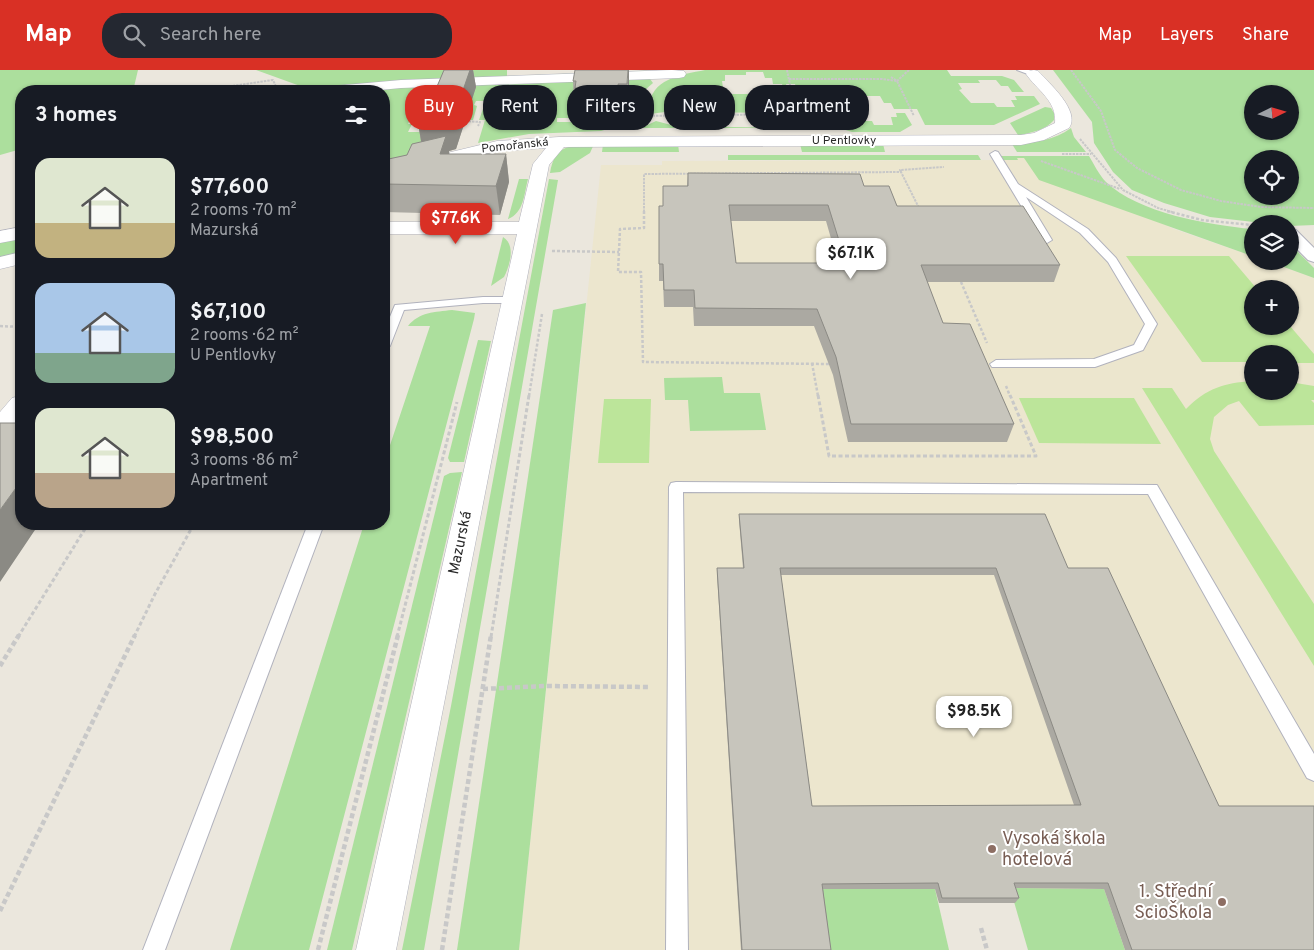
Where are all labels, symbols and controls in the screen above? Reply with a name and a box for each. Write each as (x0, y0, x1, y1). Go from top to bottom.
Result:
search box (102, 13, 452, 58)
text: Map (25, 20, 72, 50)
icon: search (120, 21, 148, 49)
text: Search here (160, 23, 261, 47)
text: Map (1098, 24, 1132, 47)
text: Layers (1160, 24, 1214, 47)
text: Share (1242, 24, 1289, 47)
chip: Buy (405, 85, 473, 130)
chip: Rent (483, 85, 557, 130)
chip: Filters (567, 85, 654, 130)
chip: New (664, 85, 735, 130)
chip: Apartment (745, 85, 869, 130)
north arrow (1244, 85, 1299, 140)
map controls (1244, 85, 1299, 400)
icon: filters (342, 101, 370, 129)
text: 3 homes (35, 102, 117, 129)
street label: U Pentlovky (812, 133, 876, 149)
street label: Pomořanská (481, 135, 549, 157)
button: locate (1244, 150, 1299, 205)
text: $77,600 (190, 174, 269, 201)
icon: home (75, 178, 135, 238)
text: 2 rooms · 70 m² (190, 201, 297, 221)
pin: $77.6K (415, 202, 497, 245)
text: $77.6K (431, 209, 481, 229)
button: layers (1244, 215, 1299, 270)
text: Mazurská (190, 221, 258, 241)
pin: $67.1K (810, 238, 892, 280)
text: $67.1K (827, 244, 875, 264)
button: + (1244, 280, 1299, 335)
text: $67,100 (190, 299, 266, 326)
icon: home (75, 303, 135, 363)
text: 2 rooms · 62 m² (190, 326, 298, 346)
button: − (1244, 345, 1299, 400)
text: U Pentlovky (190, 346, 276, 366)
text: $98,500 (190, 424, 274, 451)
icon: home (75, 428, 135, 488)
text: 3 rooms · 86 m² (190, 451, 298, 471)
text: Apartment (190, 471, 268, 491)
street label: Mazurská (445, 510, 477, 576)
pin: $98.5K (933, 696, 1015, 738)
text: $98.5K (947, 702, 1001, 722)
place label: Vysoká škola hotelová (1002, 828, 1105, 872)
marker: Vysoká škola hotelová (986, 843, 998, 855)
place label: 1. Střední ScioŠkola (1134, 881, 1213, 925)
marker: 1. Střední ScioŠkola (1216, 896, 1228, 908)

